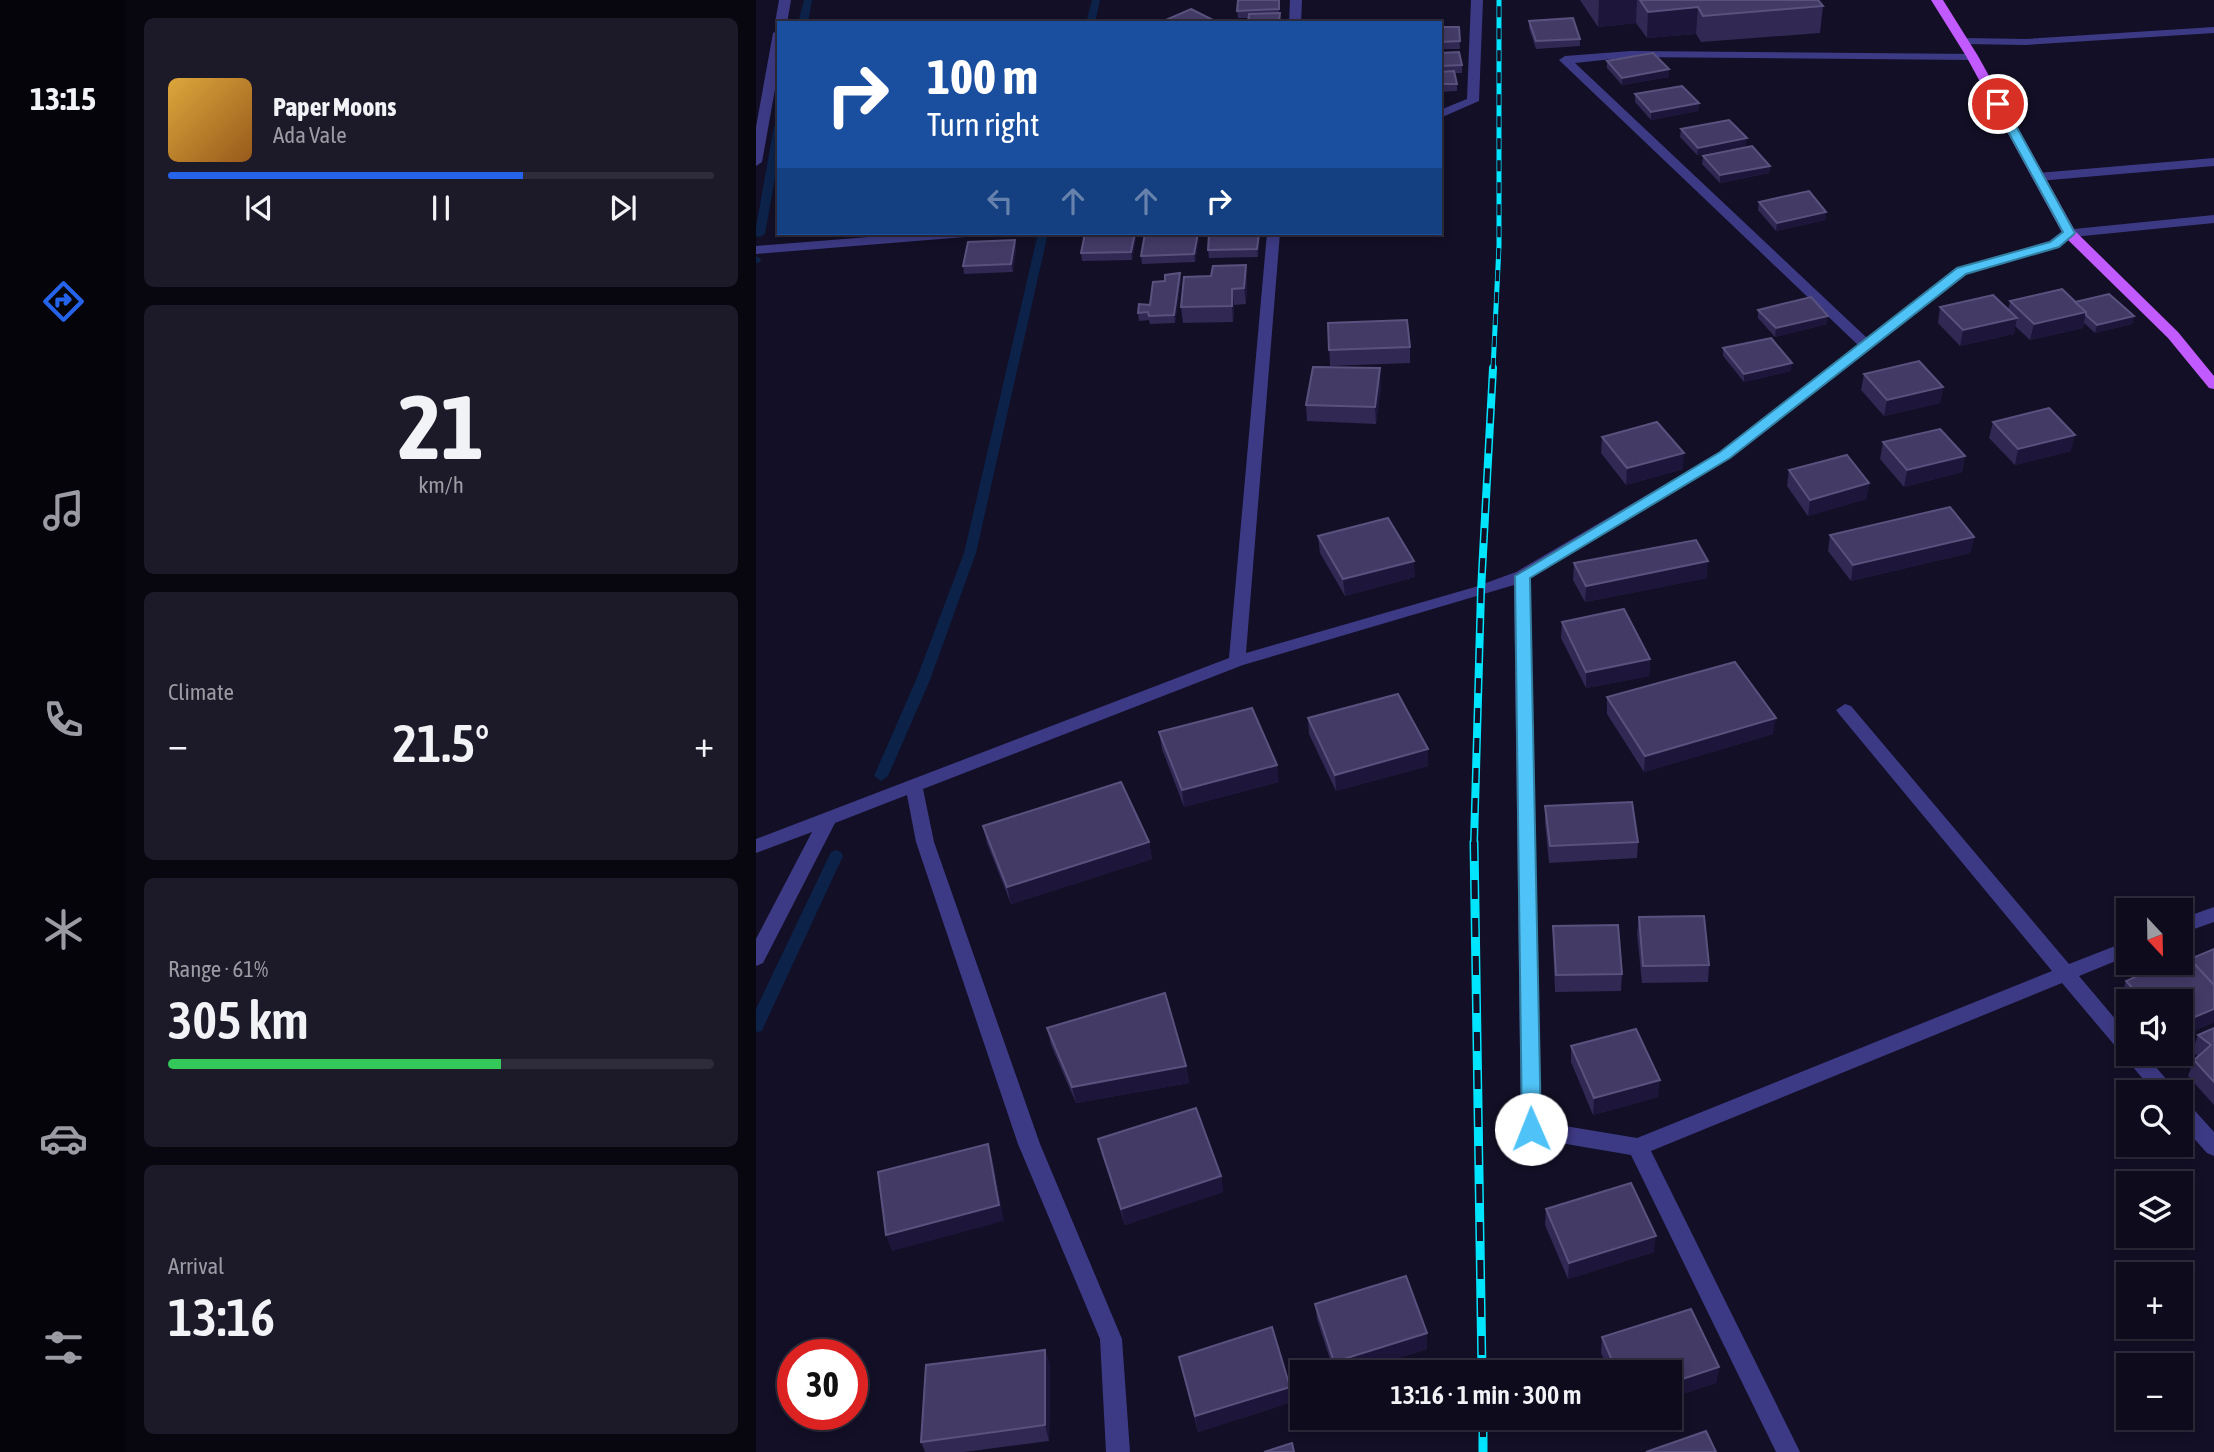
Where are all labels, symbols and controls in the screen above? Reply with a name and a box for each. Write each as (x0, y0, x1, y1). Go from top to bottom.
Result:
text: 100 m (927, 48, 1038, 104)
icon: right (812, 49, 903, 140)
pin (1968, 74, 2028, 134)
text: 13:15 (30, 80, 96, 117)
icon: arrive (1979, 85, 2017, 123)
text: Paper Moons (273, 92, 396, 122)
text: Turn right (927, 106, 1040, 143)
text: Ada Vale (273, 122, 347, 148)
icon: left (981, 182, 1019, 220)
icon: ahead (1054, 182, 1092, 220)
icon: ahead (1127, 182, 1165, 220)
icon: right (1200, 182, 1238, 220)
icon: previous (240, 189, 278, 227)
icon: pause (422, 189, 460, 227)
icon: next (604, 189, 642, 227)
icon: directions (39, 277, 88, 326)
text: 21 (398, 374, 484, 478)
text: km/h (418, 472, 464, 498)
icon: music (39, 486, 88, 535)
text: Climate (168, 679, 234, 705)
icon: phone (39, 695, 88, 744)
text: 21.5° (393, 713, 489, 773)
text: − (168, 722, 188, 765)
text: + (694, 722, 714, 765)
north arrow (2116, 898, 2193, 975)
map controls (2116, 898, 2193, 1430)
icon: climate (39, 905, 88, 954)
text: Range · 61% (168, 956, 268, 982)
button: sound (2116, 989, 2193, 1066)
text: 305 km (168, 990, 309, 1050)
button: search (2116, 1080, 2193, 1157)
position arrow (1494, 1092, 1568, 1166)
icon: car (39, 1114, 88, 1163)
button: layers (2116, 1171, 2193, 1248)
text: Arrival (168, 1253, 224, 1279)
button: + (2116, 1262, 2193, 1339)
text: 13:16 (168, 1287, 275, 1347)
icon: filters (39, 1323, 88, 1372)
speed limit sign: 30 (777, 1339, 868, 1430)
button: − (2116, 1353, 2193, 1430)
text: 13:16 · 1 min · 300 m (1391, 1380, 1581, 1410)

